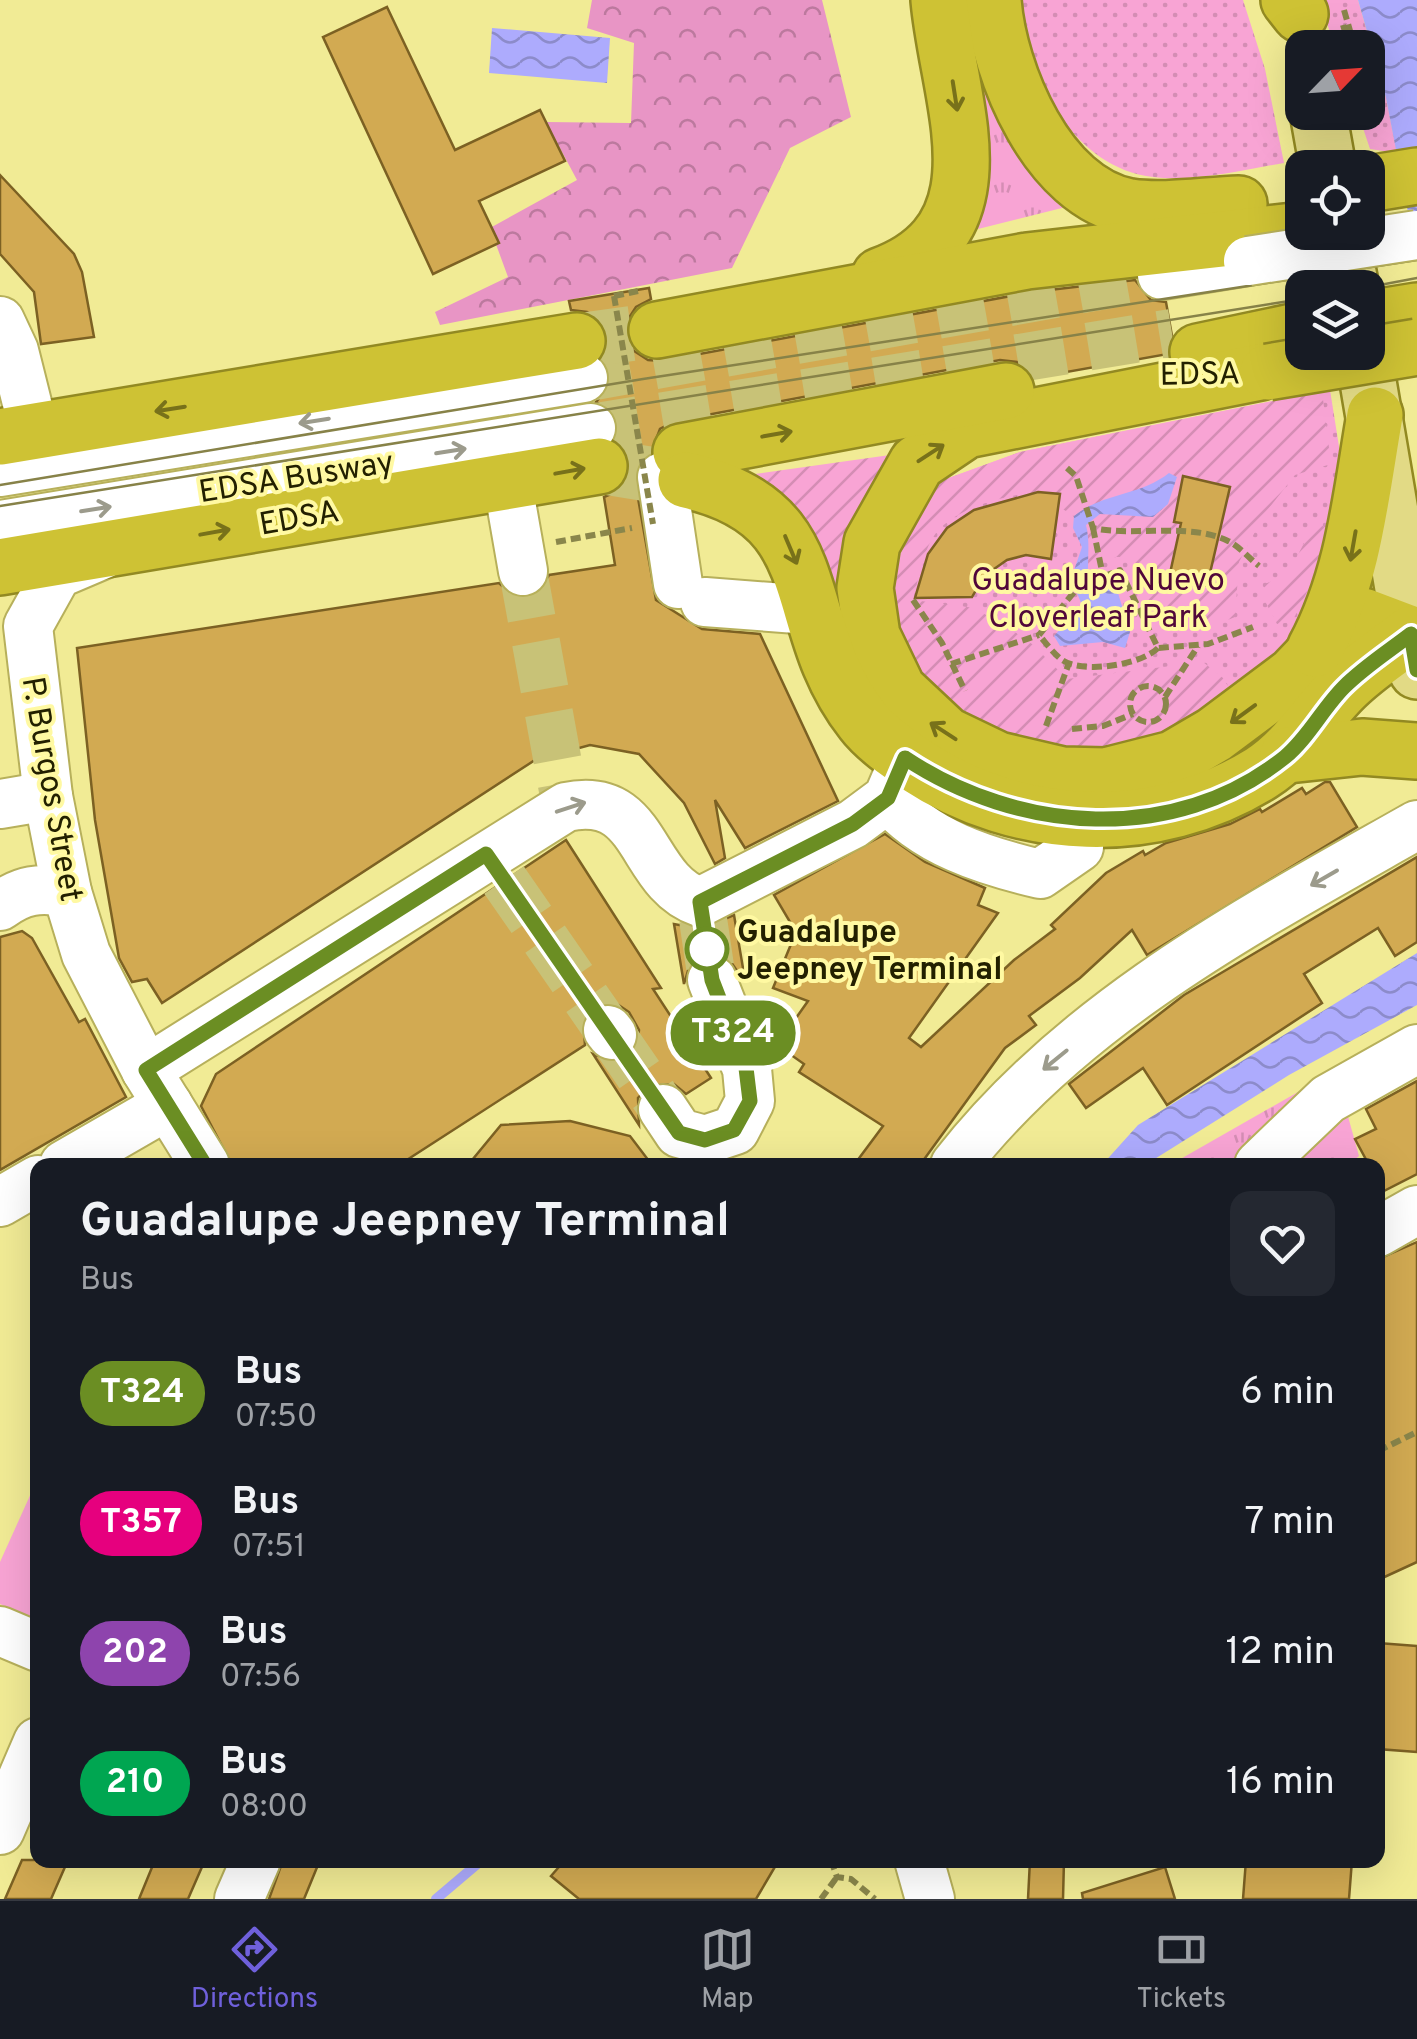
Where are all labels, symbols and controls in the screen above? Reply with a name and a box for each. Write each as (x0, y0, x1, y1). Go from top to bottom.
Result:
north arrow (1285, 30, 1385, 130)
map controls (1285, 30, 1385, 370)
one-way arrow (947, 79, 965, 112)
button: locate (1285, 150, 1385, 250)
button: layers (1285, 270, 1385, 370)
street label: EDSA (1159, 355, 1241, 397)
one-way arrow (154, 400, 186, 419)
one-way arrow (298, 413, 331, 431)
one-way arrow (760, 424, 793, 443)
one-way arrow (435, 441, 467, 459)
one-way arrow (917, 443, 945, 464)
street label: EDSA Busway (196, 444, 397, 514)
one-way arrow (553, 461, 585, 480)
street label: EDSA (256, 493, 343, 547)
one-way arrow (79, 499, 112, 518)
one-way arrow (198, 522, 230, 541)
one-way arrow (1343, 529, 1362, 561)
one-way arrow (783, 534, 801, 565)
park label: Guadalupe Nuevo Cloverleaf Park (971, 562, 1225, 639)
street label: P. Burgos Street (11, 674, 90, 905)
one-way arrow (1230, 704, 1257, 725)
one-way arrow (929, 720, 957, 741)
one-way arrow (555, 797, 587, 815)
one-way arrow (1309, 868, 1339, 888)
place label: Guadalupe Jeepney Terminal (737, 914, 1002, 991)
marker: Guadalupe Jeepney Terminal (686, 928, 728, 970)
line badge: T324 (663, 1000, 803, 1066)
text: T324 (691, 1011, 775, 1055)
one-way arrow (1043, 1049, 1069, 1071)
button: heart (1230, 1191, 1335, 1296)
text: Guadalupe Jeepney Terminal (80, 1193, 730, 1253)
text: Bus (80, 1261, 134, 1301)
text: Bus (235, 1349, 302, 1398)
text: 6 min (1240, 1369, 1335, 1418)
text: T324 (100, 1371, 185, 1415)
text: 07:50 (235, 1398, 317, 1438)
text: Bus (232, 1479, 299, 1528)
text: 7 min (1245, 1499, 1335, 1548)
text: T357 (100, 1501, 182, 1545)
text: 07:51 (232, 1528, 306, 1568)
text: Bus (220, 1609, 287, 1658)
text: 12 min (1225, 1629, 1335, 1678)
text: 202 (102, 1631, 168, 1675)
text: 07:56 (220, 1658, 301, 1698)
text: Bus (220, 1739, 287, 1788)
text: 16 min (1226, 1759, 1335, 1808)
text: 210 (106, 1761, 164, 1805)
text: 08:00 (220, 1788, 308, 1828)
tab: Directions (191, 1922, 318, 2018)
tab: Map (700, 1922, 755, 2018)
tab: Tickets (1136, 1922, 1226, 2018)

